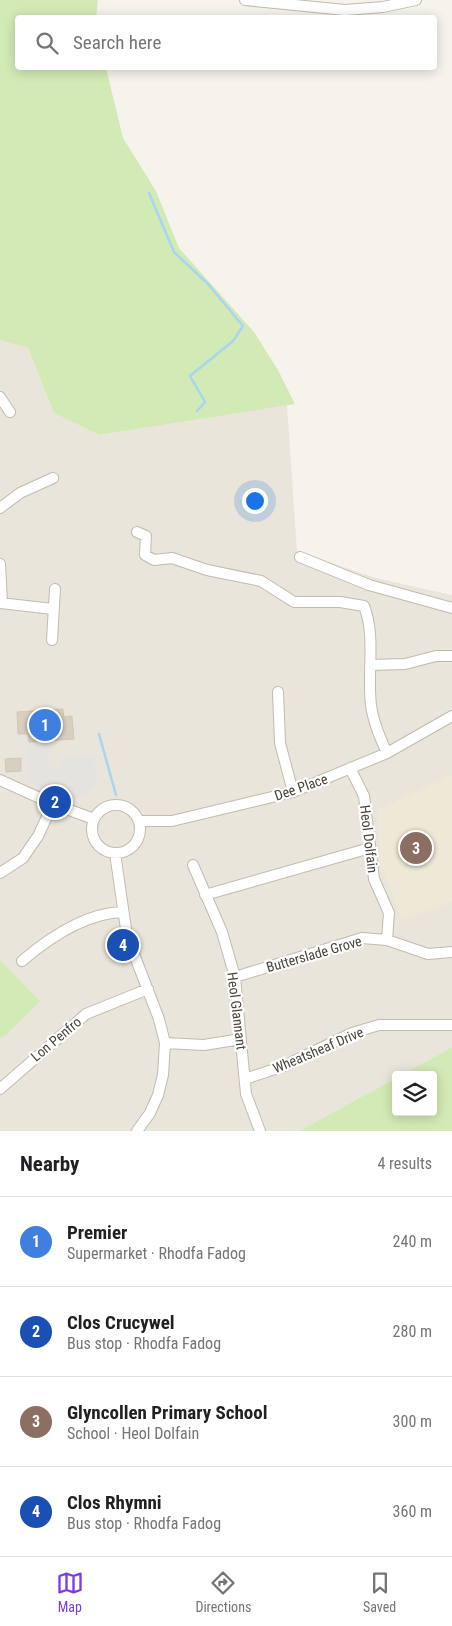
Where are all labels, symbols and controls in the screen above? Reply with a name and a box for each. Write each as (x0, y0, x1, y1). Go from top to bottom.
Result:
search box (15, 15, 437, 70)
icon: search (33, 29, 61, 57)
text: Search here (73, 31, 161, 54)
your location (242, 488, 268, 514)
pin: 1 (29, 706, 61, 744)
street label: Dee Place (272, 770, 330, 804)
pin: 2 (39, 783, 71, 821)
street label: Heol Dolfain (357, 804, 381, 874)
pin: 3 (400, 829, 432, 867)
pin: 4 (107, 926, 139, 964)
street label: Butterslade Grove (265, 933, 364, 975)
street label: Heol Glannant (224, 971, 250, 1051)
street label: Lon Penfro (28, 1013, 84, 1065)
street label: Wheatsheaf Drive (270, 1024, 366, 1076)
map controls (392, 1071, 437, 1116)
button: layers (392, 1071, 437, 1116)
text: Nearby (20, 1152, 79, 1176)
text: 4 results (377, 1154, 432, 1173)
text: Premier (67, 1221, 127, 1244)
text: 1 (32, 1232, 40, 1251)
text: 240 m (393, 1232, 432, 1251)
text: Supermarket · Rhodfa Fadog (67, 1244, 246, 1263)
text: Clos Crucywel (67, 1311, 175, 1334)
text: 2 (32, 1322, 40, 1341)
text: 280 m (393, 1322, 432, 1341)
text: Bus stop · Rhodfa Fadog (67, 1334, 221, 1353)
text: Glyncollen Primary School (67, 1401, 268, 1424)
text: 3 (32, 1412, 40, 1431)
text: 300 m (393, 1412, 432, 1431)
text: School · Heol Dolfain (67, 1424, 199, 1443)
text: Clos Rhymni (67, 1491, 162, 1514)
text: 4 (32, 1502, 40, 1521)
text: 360 m (393, 1502, 432, 1521)
text: Bus stop · Rhodfa Fadog (67, 1514, 221, 1533)
tab: Map (56, 1569, 84, 1615)
tab: Directions (195, 1569, 251, 1615)
tab: Saved (363, 1569, 396, 1615)

